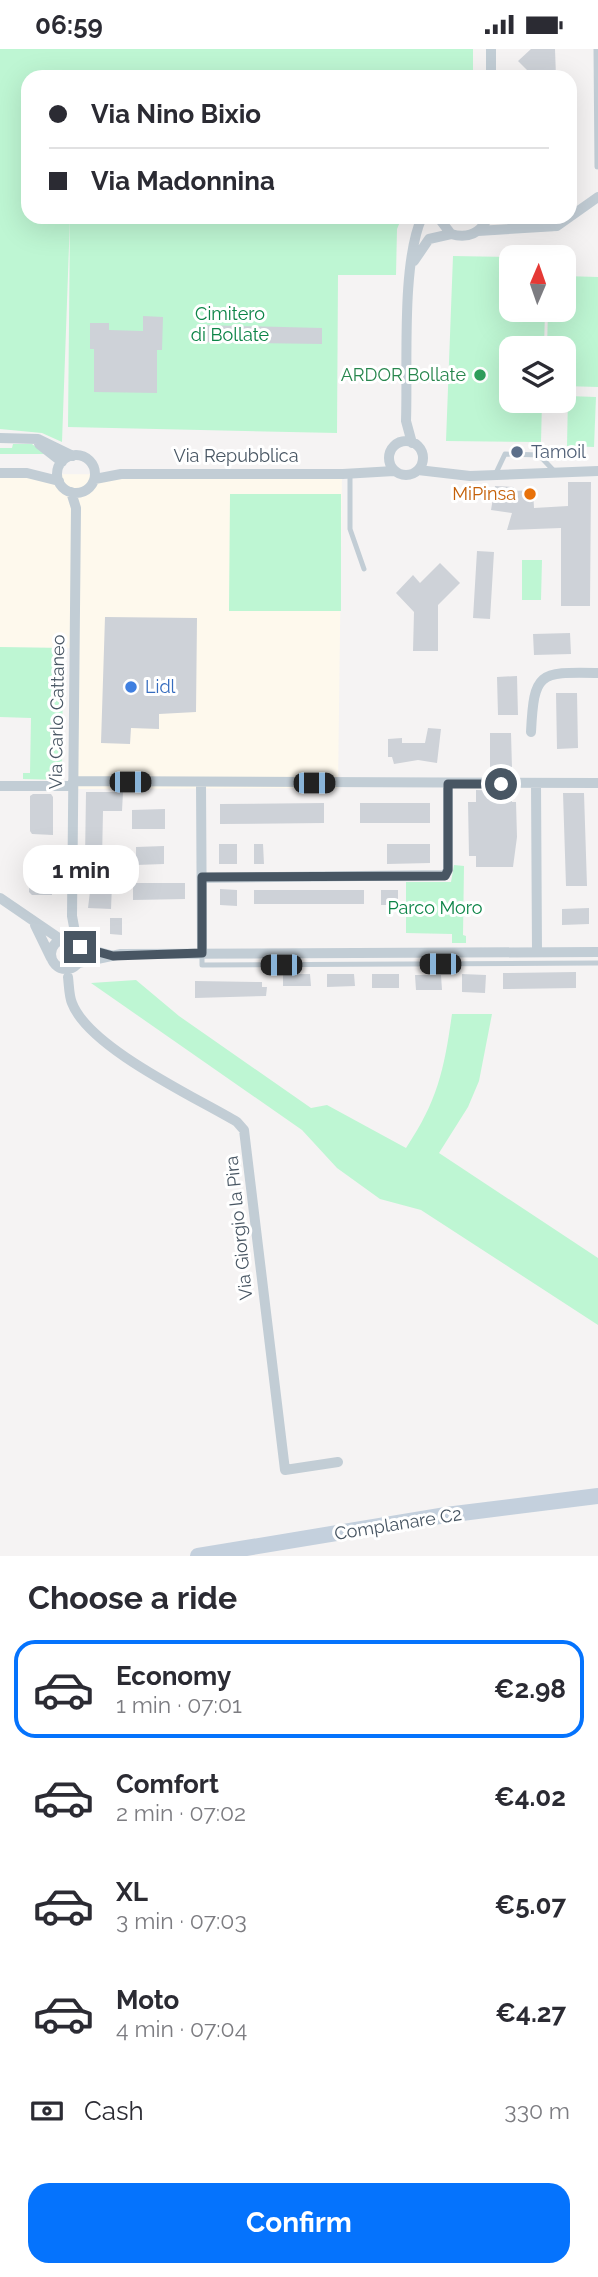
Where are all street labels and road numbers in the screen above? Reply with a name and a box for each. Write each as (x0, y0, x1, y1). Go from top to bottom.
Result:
street label: Via Repubblica (173, 445, 299, 466)
street label: Via Carlo Cattaneo (45, 634, 68, 790)
street label: Via Giorgio la Pira (220, 1155, 257, 1301)
street label: Complanare C2 (333, 1503, 463, 1544)

